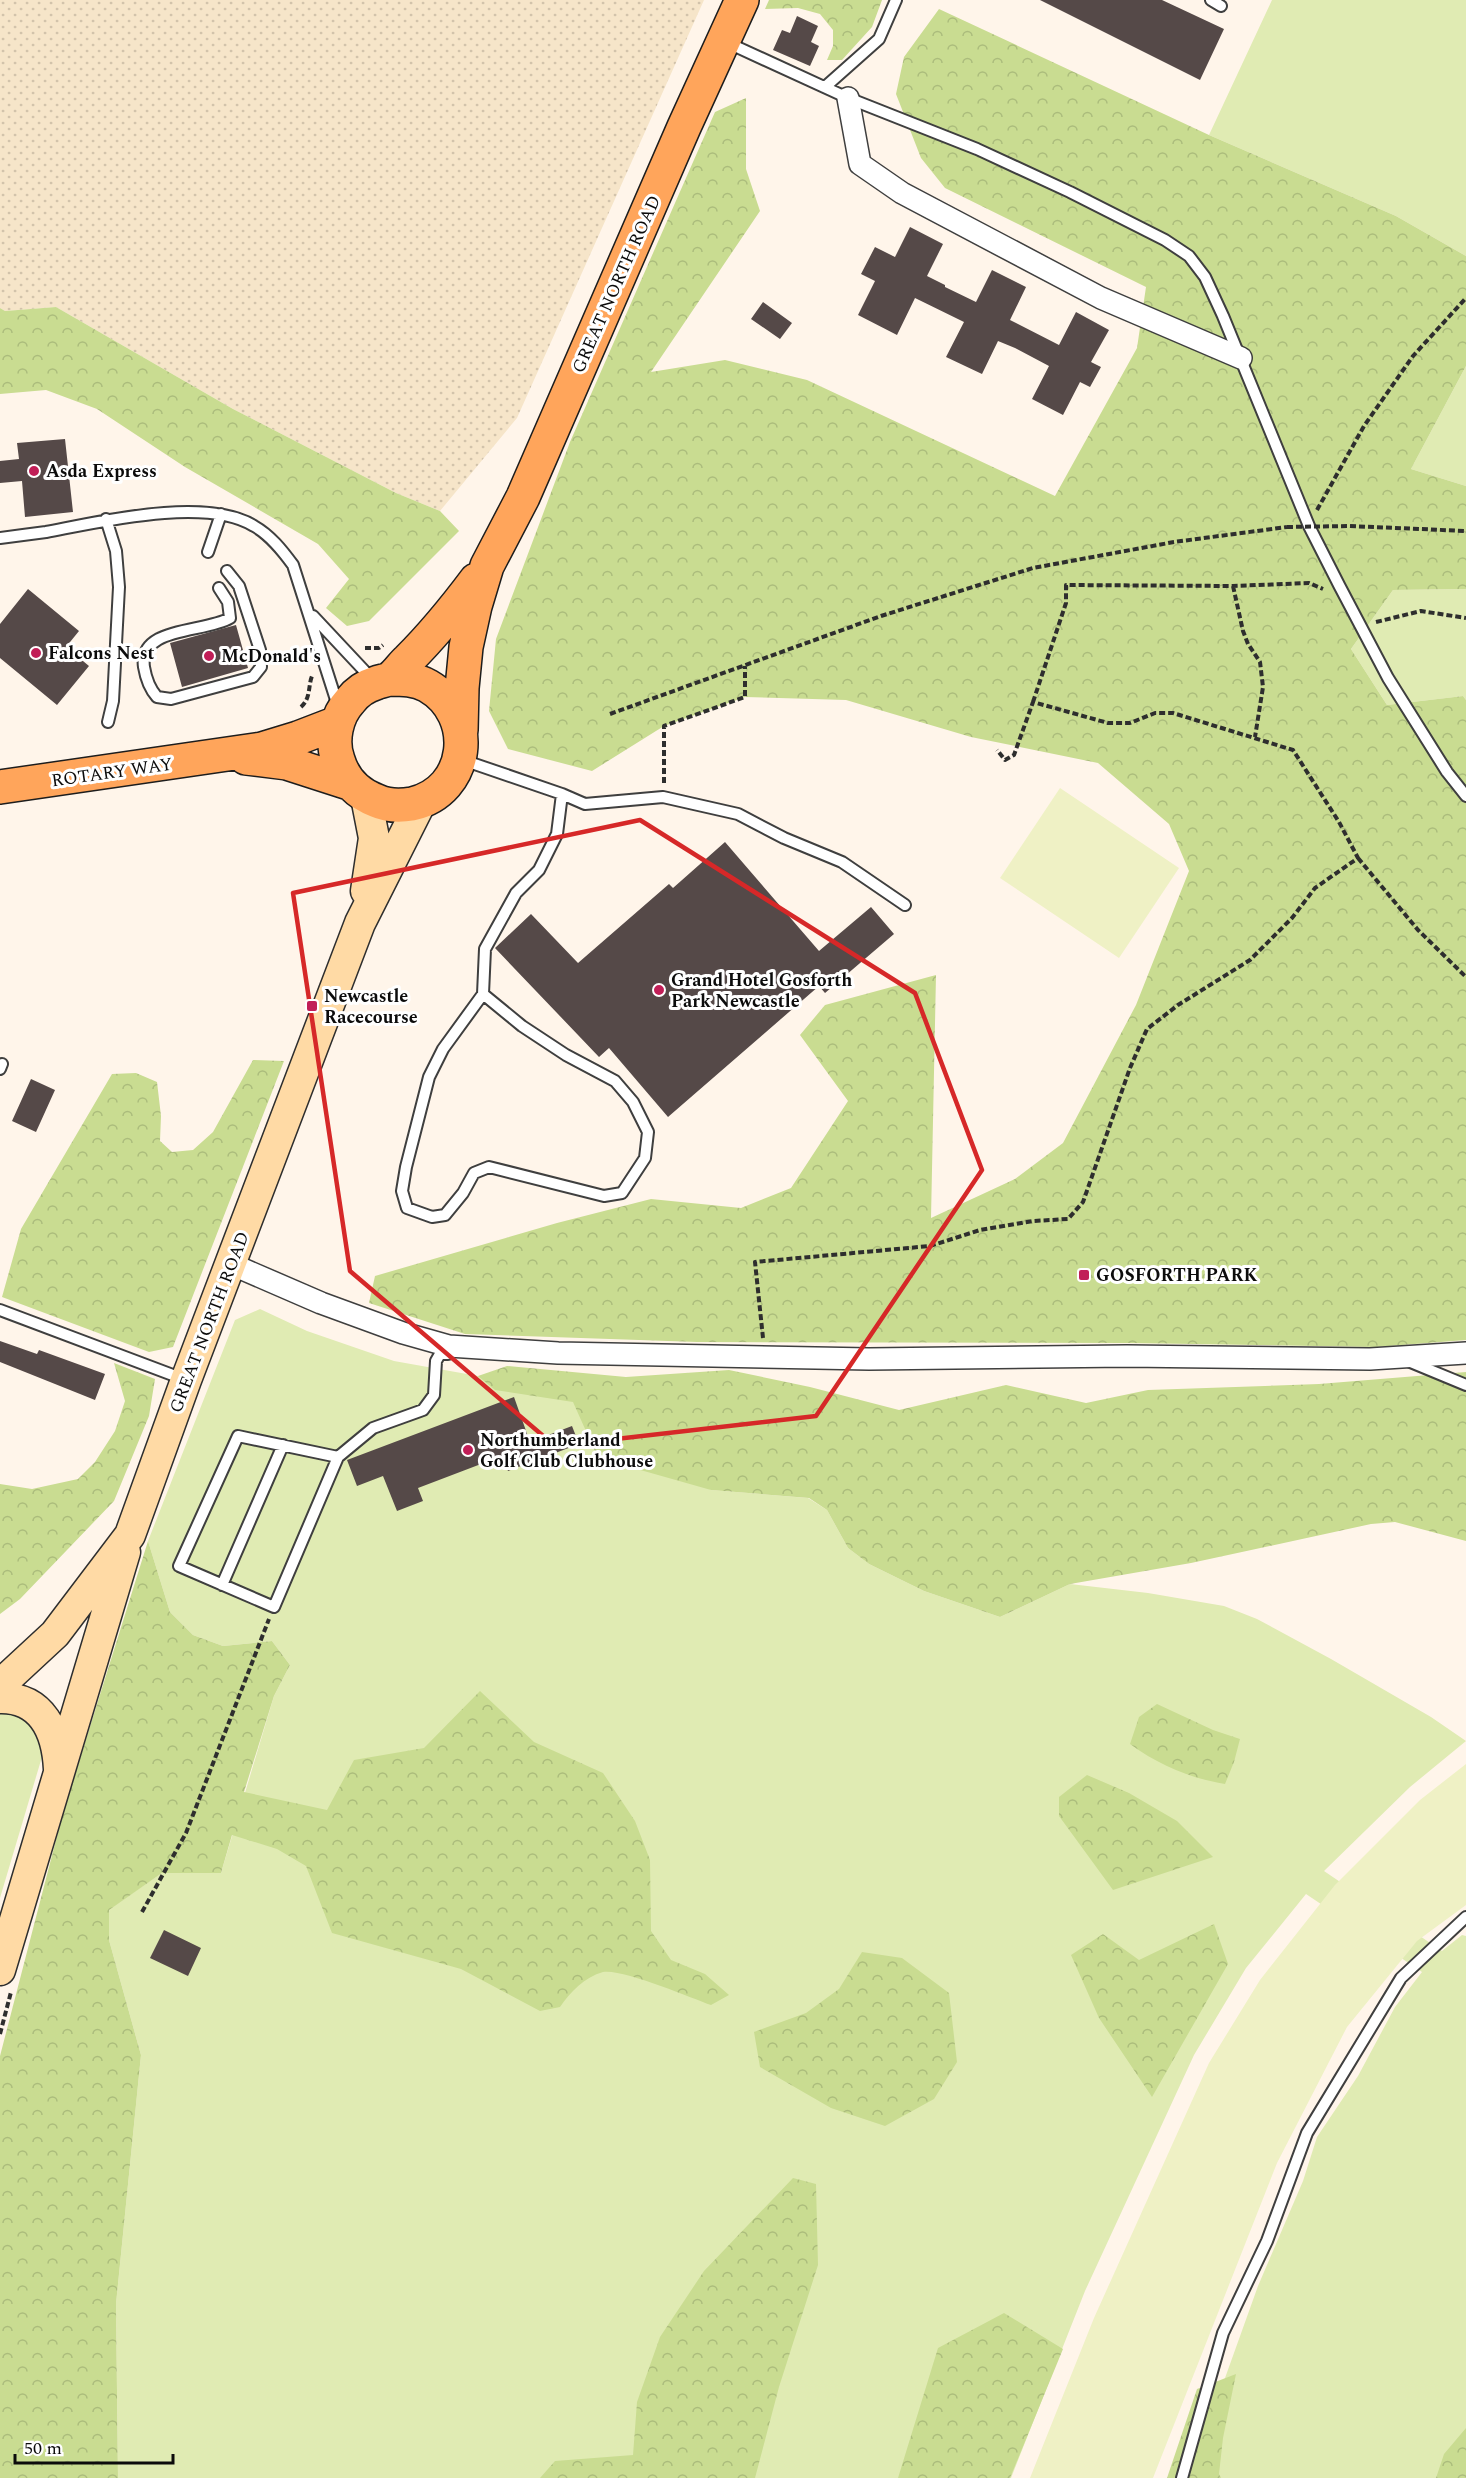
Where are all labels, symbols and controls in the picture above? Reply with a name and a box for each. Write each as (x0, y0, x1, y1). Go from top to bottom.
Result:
street label: GREAT NORTH ROAD (565, 191, 668, 378)
place label: Asda Express (46, 458, 157, 485)
marker: Asda Express (27, 464, 41, 478)
place label: Falcons Nest (48, 640, 154, 667)
place label: McDonald's (221, 643, 321, 670)
marker: Falcons Nest (29, 646, 43, 660)
marker: McDonald's (202, 649, 216, 663)
street label: ROTARY WAY (50, 751, 175, 794)
place label: Grand Hotel Gosforth Park Newcastle (671, 967, 852, 1015)
place label: Newcastle Racecourse (324, 983, 418, 1031)
marker: Grand Hotel Gosforth Park Newcastle (652, 983, 666, 997)
marker: Newcastle Racecourse (305, 999, 319, 1013)
street label: GREAT NORTH ROAD (162, 1228, 257, 1417)
place label: GOSFORTH PARK (1096, 1262, 1257, 1289)
marker: GOSFORTH PARK (1077, 1268, 1091, 1282)
place label: Northumberland Golf Club Clubhouse (480, 1427, 653, 1475)
marker: Northumberland Golf Club Clubhouse (461, 1443, 475, 1457)
scale bar (15, 2427, 172, 2465)
text: 50 m (24, 2435, 62, 2462)

